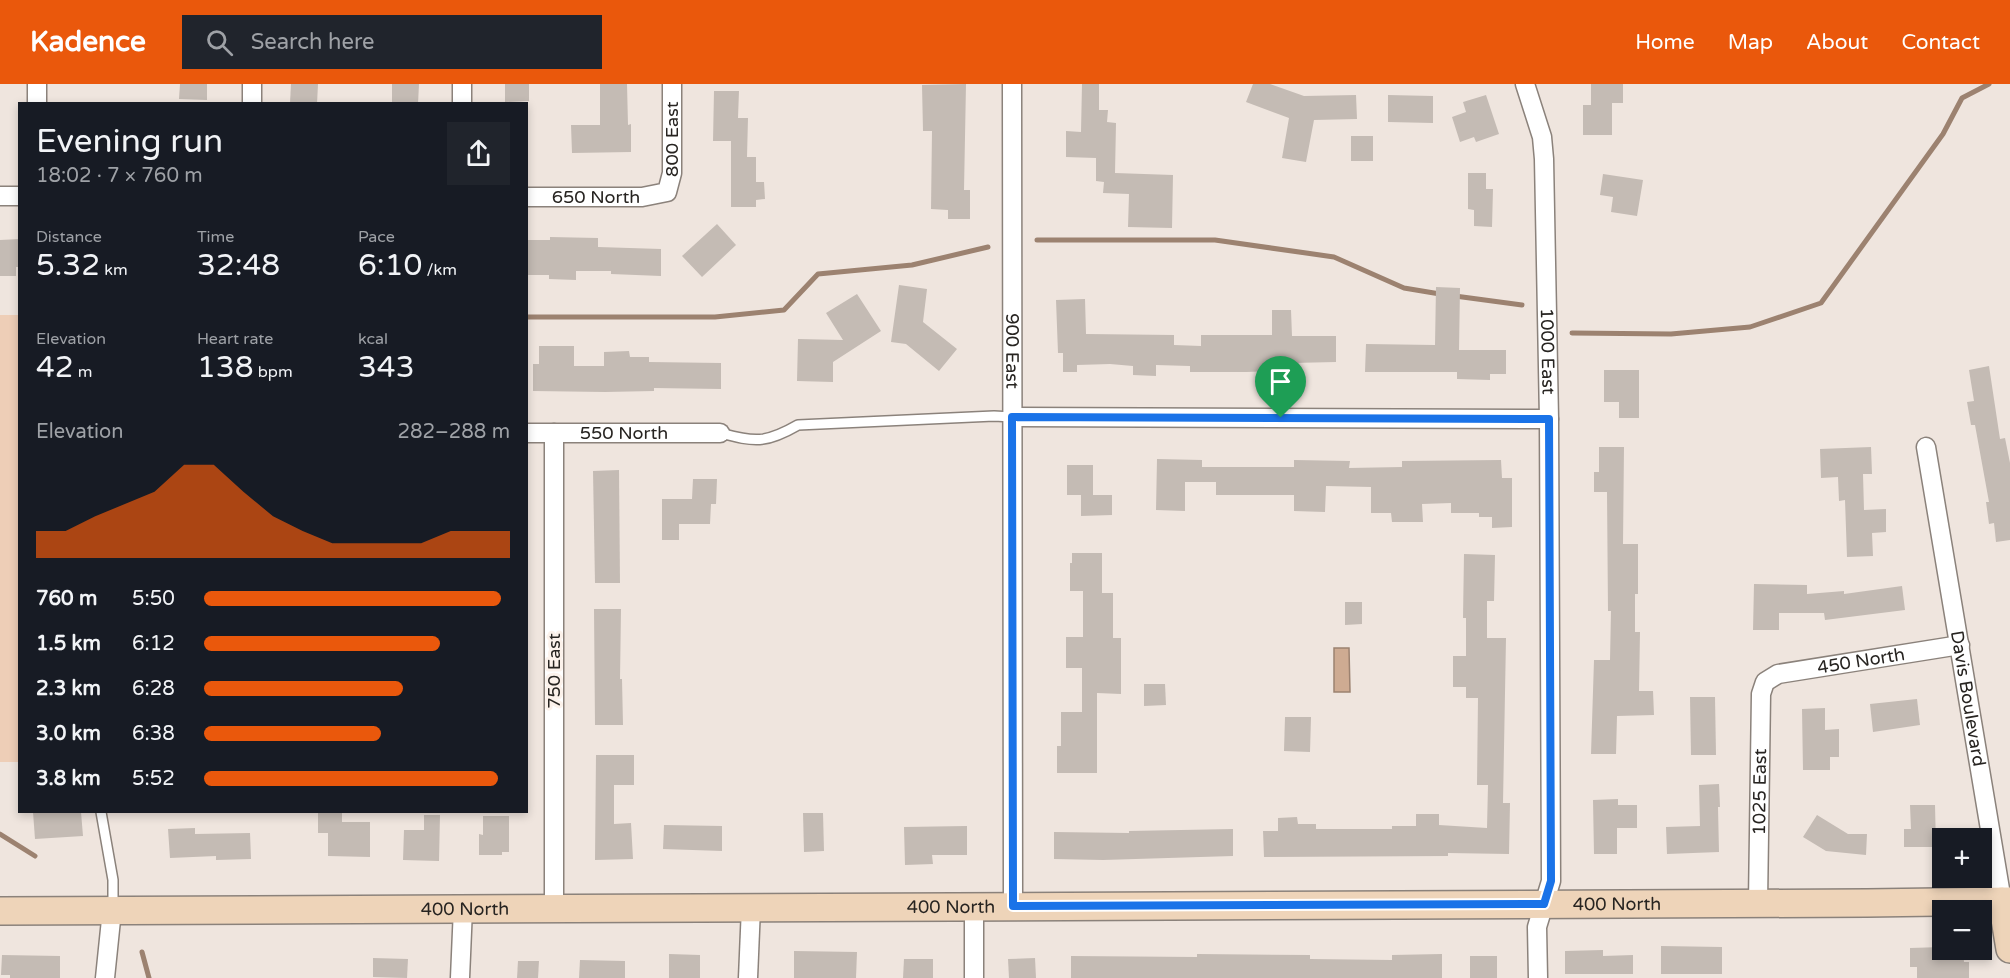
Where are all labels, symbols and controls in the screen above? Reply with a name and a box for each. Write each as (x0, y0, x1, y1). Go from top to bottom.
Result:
search box (182, 15, 602, 69)
text: Kadence (30, 25, 146, 59)
icon: search (203, 26, 236, 59)
text: Search here (251, 29, 374, 55)
text: Home (1635, 30, 1695, 55)
text: Map (1728, 30, 1773, 55)
text: About (1806, 30, 1868, 55)
text: Contact (1901, 30, 1980, 55)
street label: 800 East (661, 101, 683, 177)
text: Evening run (36, 122, 223, 161)
button: share (447, 122, 510, 185)
text: 18:02 · 7 × 760 m (36, 164, 203, 188)
street label: 650 North (552, 186, 640, 208)
text: Distance (36, 227, 102, 247)
text: Time (197, 227, 234, 247)
text: Pace (358, 227, 395, 247)
text: 5.32 (36, 247, 100, 284)
text: 32:48 (197, 247, 280, 284)
text: 6:10 (358, 247, 422, 284)
text: km (100, 260, 128, 280)
text: /km (422, 260, 457, 280)
street label: 1000 East (1536, 308, 1560, 395)
street label: 900 East (1001, 313, 1023, 389)
text: Elevation (36, 329, 106, 349)
text: Heart rate (197, 329, 273, 349)
text: kcal (358, 329, 388, 349)
text: 42 (36, 349, 74, 386)
text: 138 (197, 349, 254, 386)
text: 343 (358, 349, 415, 386)
pin (1255, 356, 1306, 418)
text: m (74, 362, 93, 382)
text: bpm (254, 362, 293, 382)
icon: arrive (1264, 365, 1297, 398)
text: Elevation (36, 420, 123, 444)
text: 282–288 m (397, 420, 510, 444)
street label: 550 North (580, 422, 668, 444)
text: 760 m (36, 587, 97, 611)
text: 5:50 (132, 587, 175, 611)
street label: Davis Boulevard (1946, 629, 1990, 768)
text: 1.5 km (36, 632, 101, 656)
text: 6:12 (132, 632, 175, 656)
street label: 750 East (543, 633, 565, 709)
street label: 450 North (1816, 643, 1906, 679)
text: 2.3 km (36, 677, 101, 701)
text: 6:28 (132, 677, 175, 701)
text: 3.0 km (36, 722, 101, 746)
text: 6:38 (132, 722, 175, 746)
street label: 1025 East (1748, 748, 1771, 836)
text: 3.8 km (36, 767, 101, 791)
text: 5:52 (132, 767, 175, 791)
map controls (1932, 828, 1992, 960)
button: + (1932, 828, 1992, 888)
street label: 400 North (1573, 893, 1661, 915)
street label: 400 North (907, 896, 995, 918)
street label: 400 North (421, 898, 509, 920)
button: − (1932, 900, 1992, 960)

